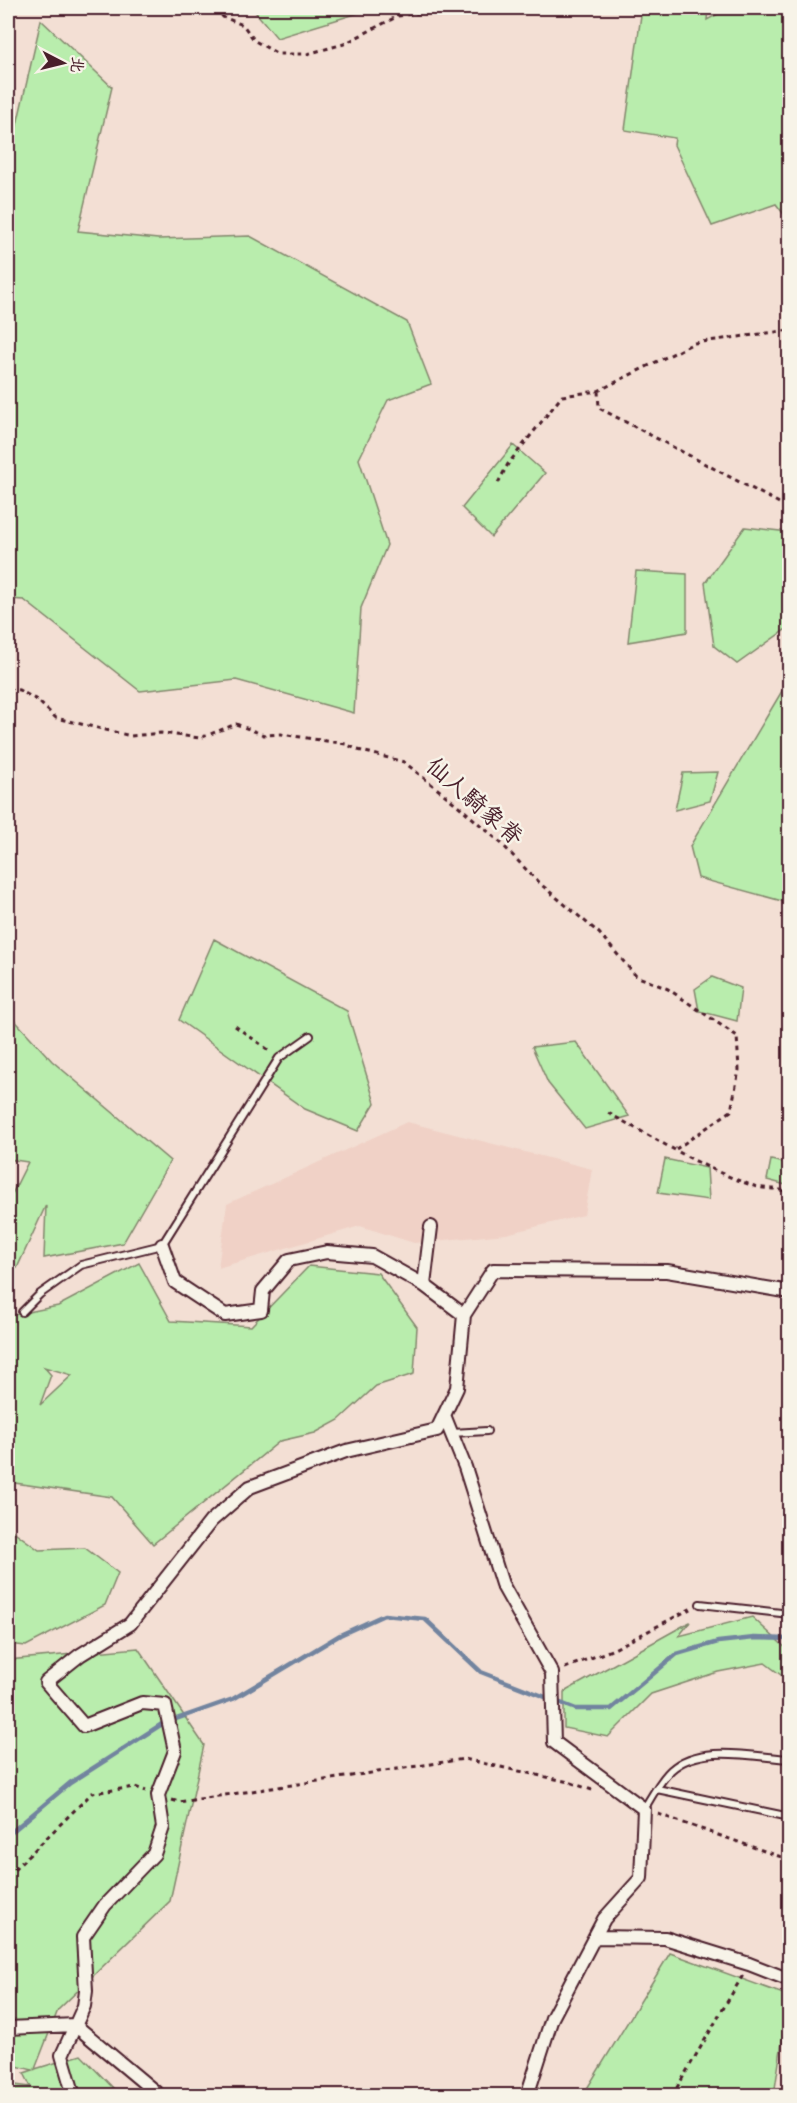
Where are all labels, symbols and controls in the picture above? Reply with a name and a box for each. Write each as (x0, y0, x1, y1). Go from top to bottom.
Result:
north arrow (33, 33, 93, 93)
text: 北 (63, 55, 89, 74)
street label: 仙人騎象脊 (417, 750, 530, 855)

